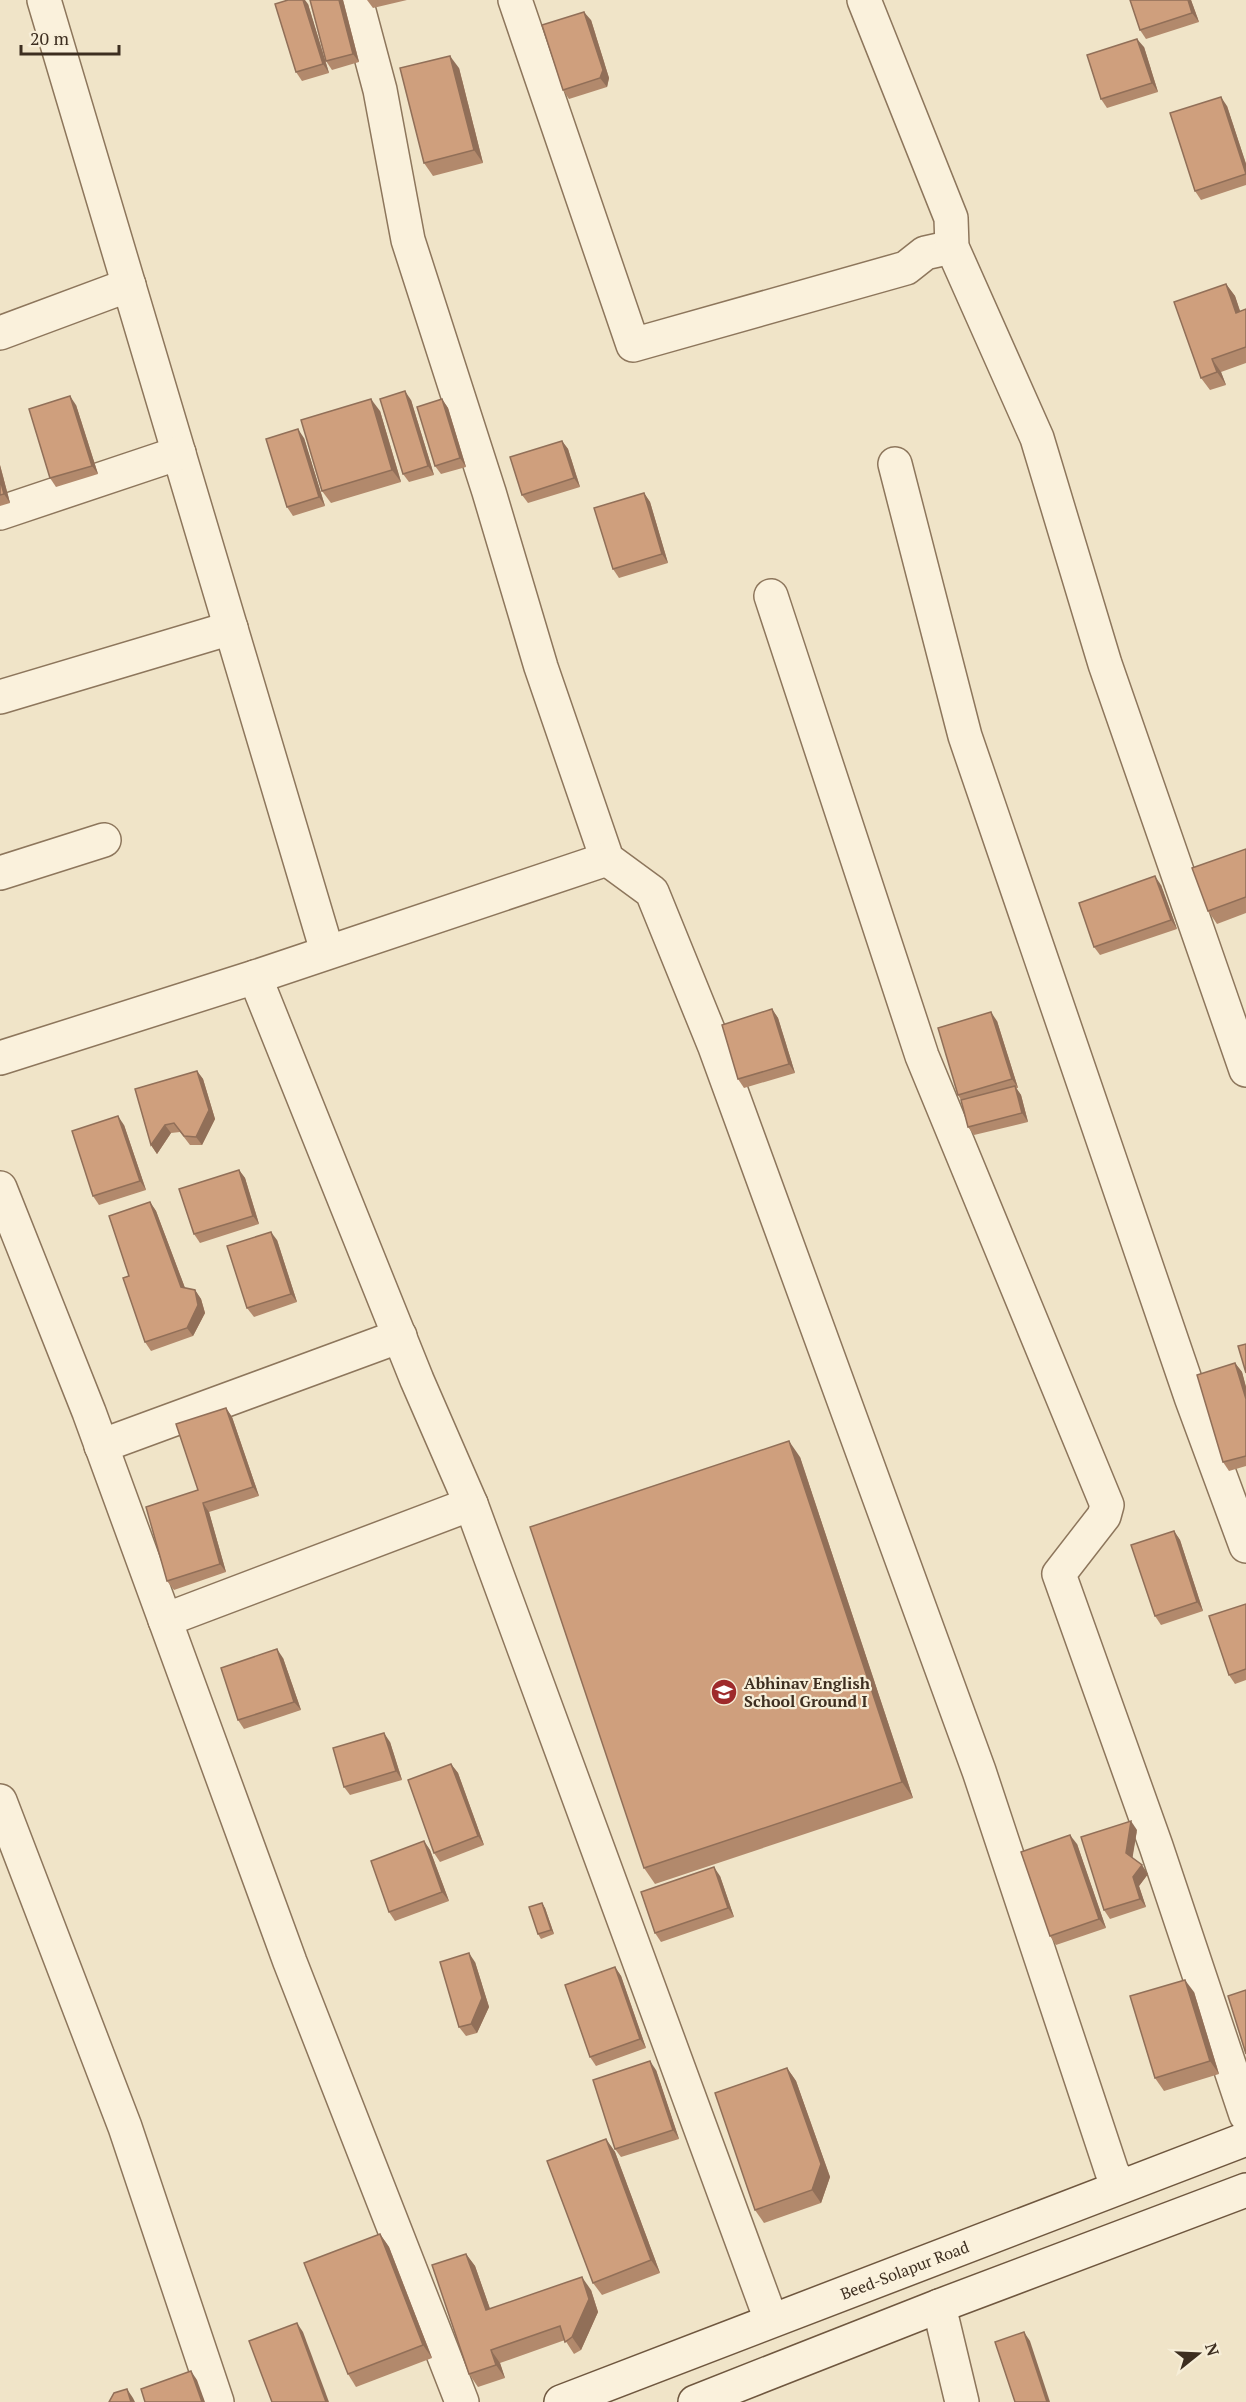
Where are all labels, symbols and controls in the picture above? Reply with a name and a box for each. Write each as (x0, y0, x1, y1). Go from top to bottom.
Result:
scale bar (21, 18, 118, 56)
text: 20 m (30, 26, 70, 50)
place label: Abhinav English School Ground I (744, 1672, 871, 1712)
school or university icon: Abhinav English School Ground I (709, 1677, 739, 1707)
street label: Beed-Solapur Road (837, 2235, 972, 2305)
north arrow (1168, 2324, 1228, 2384)
text: N (1200, 2340, 1225, 2359)

